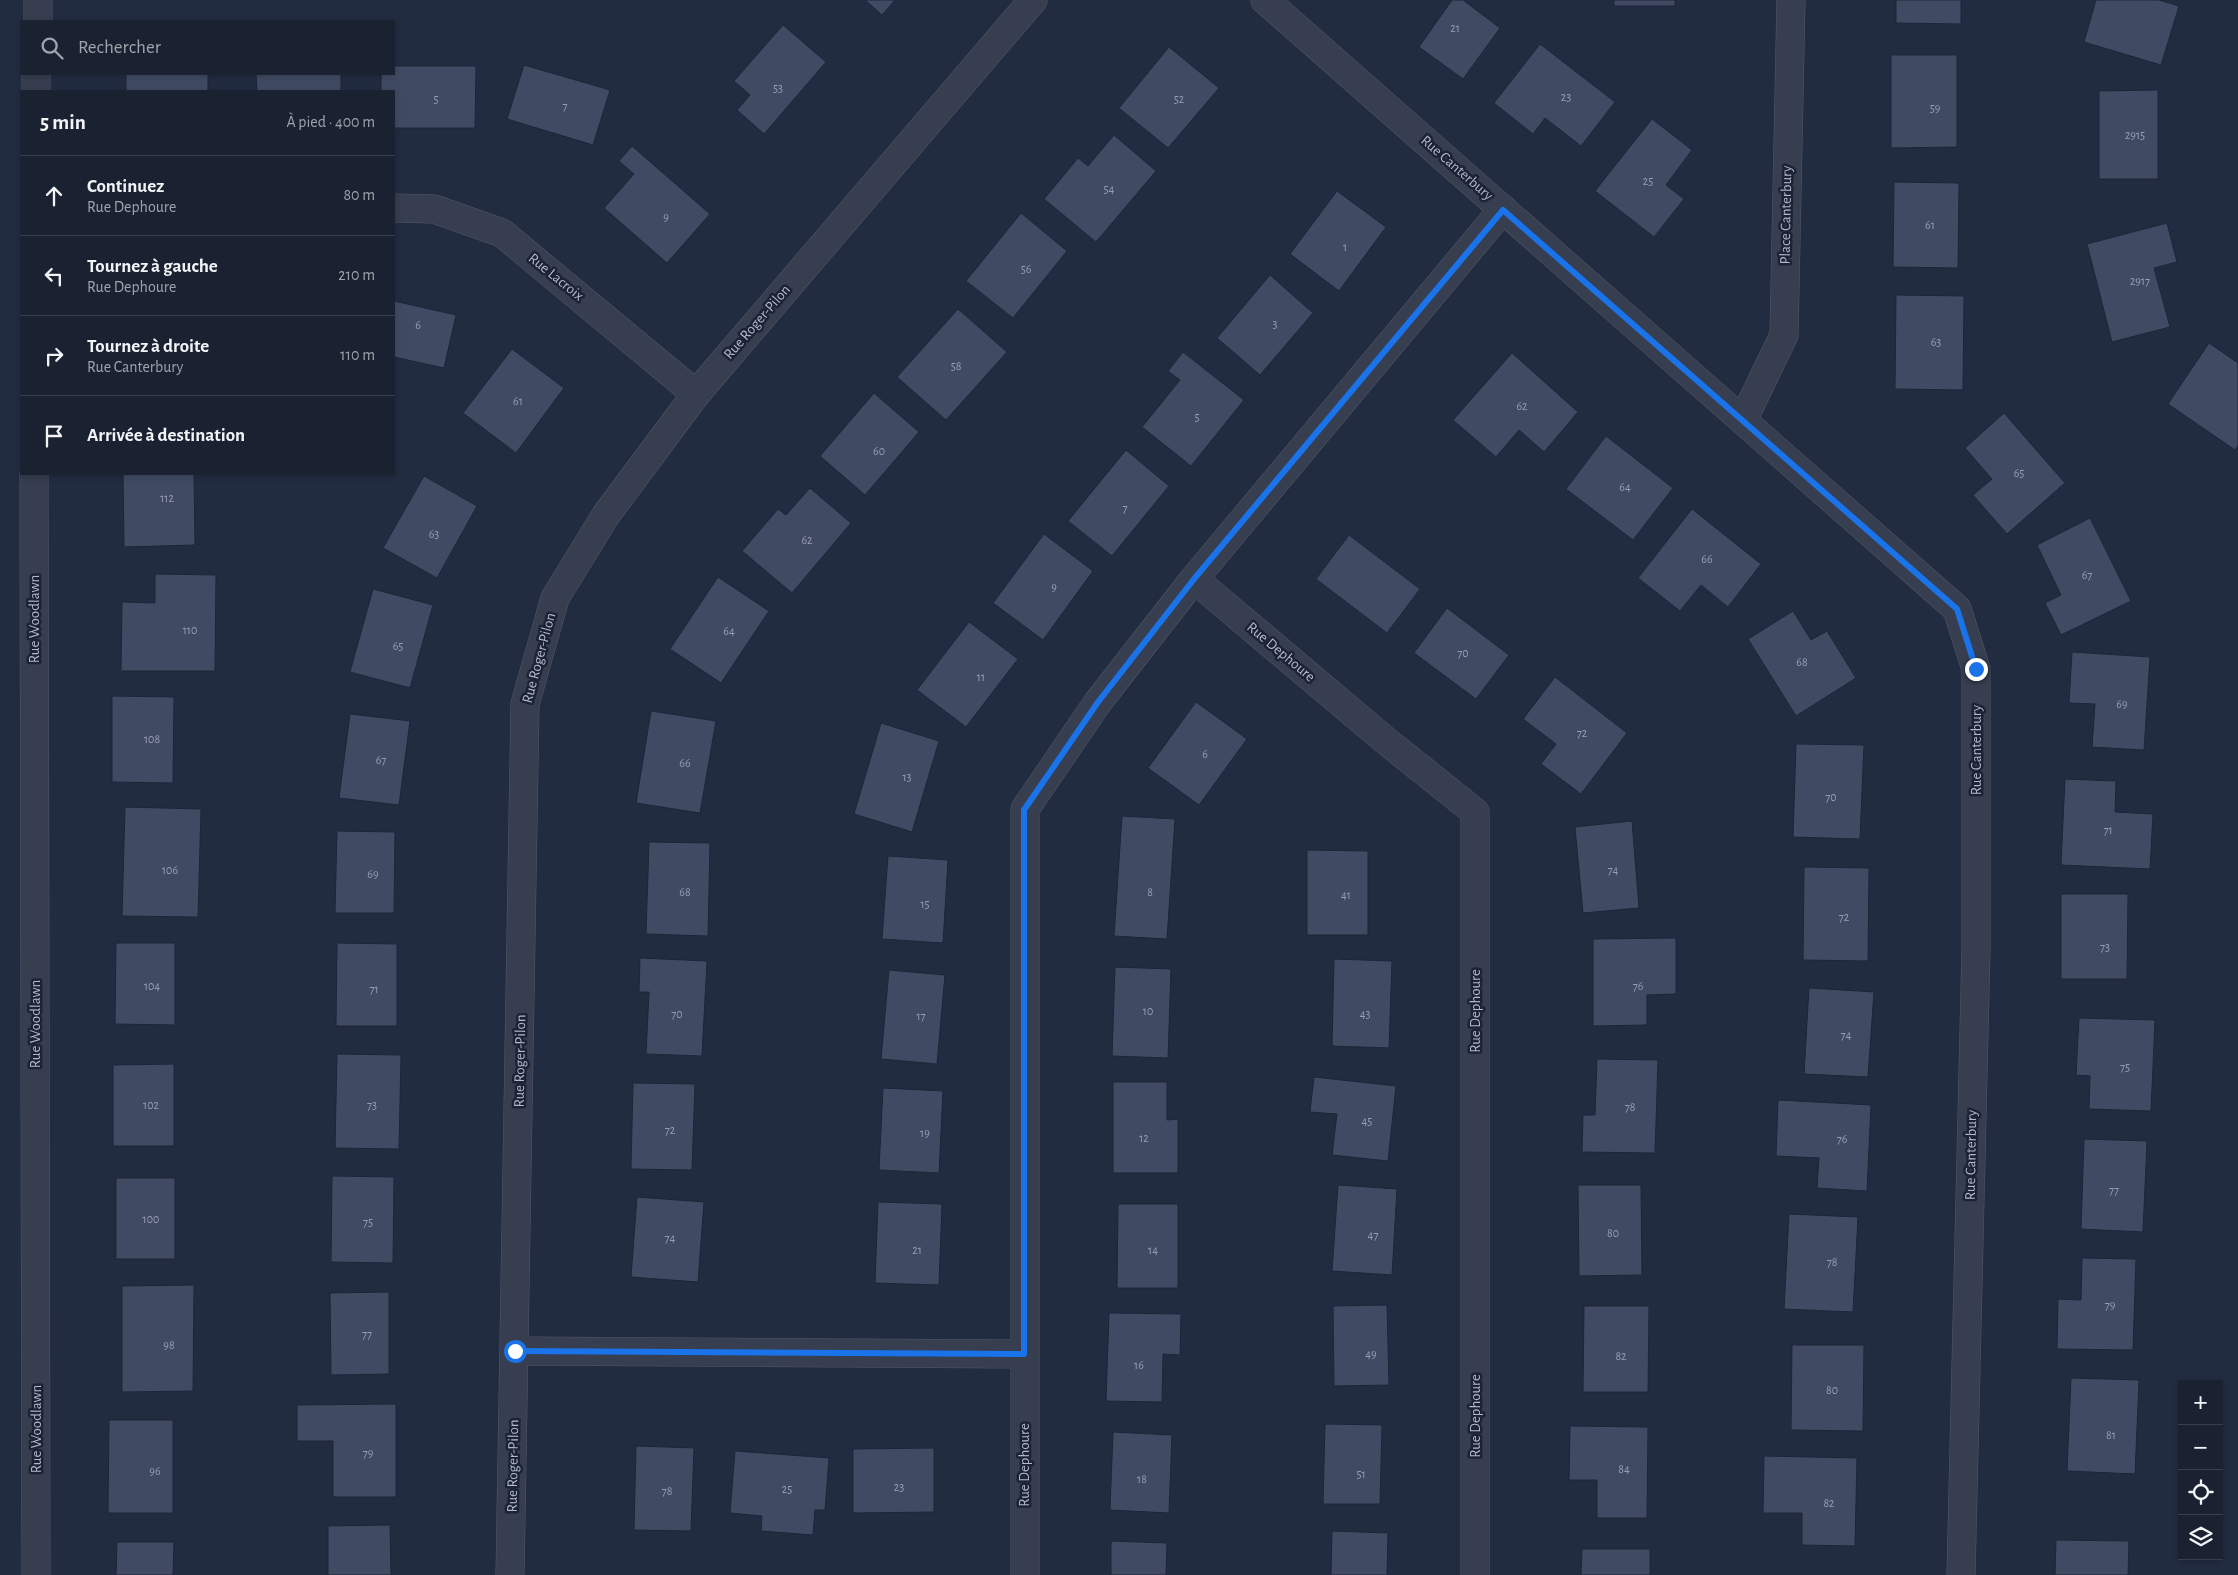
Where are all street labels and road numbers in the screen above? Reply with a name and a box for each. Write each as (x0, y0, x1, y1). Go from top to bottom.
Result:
street label: Rue Canterbury (1418, 133, 1496, 204)
street label: Place Canterbury (1778, 165, 1794, 265)
street label: Rue Lacroix (526, 250, 587, 304)
street label: Rue Roger-Pilon (721, 282, 793, 362)
street label: Rue Woodlawn (27, 575, 42, 663)
street label: Rue Roger-Pilon (520, 611, 558, 705)
street label: Rue Dephoure (1244, 619, 1318, 685)
street label: Rue Canterbury (1969, 704, 1984, 795)
street label: Rue Dephoure (1468, 969, 1483, 1053)
street label: Rue Woodlawn (28, 980, 43, 1068)
street label: Rue Roger-Pilon (512, 1014, 528, 1108)
street label: Rue Canterbury (1963, 1109, 1979, 1200)
street label: Rue Dephoure (1468, 1374, 1483, 1458)
street label: Rue Woodlawn (29, 1385, 44, 1473)
street label: Rue Roger-Pilon (505, 1419, 521, 1513)
street label: Rue Dephoure (1017, 1423, 1032, 1507)

